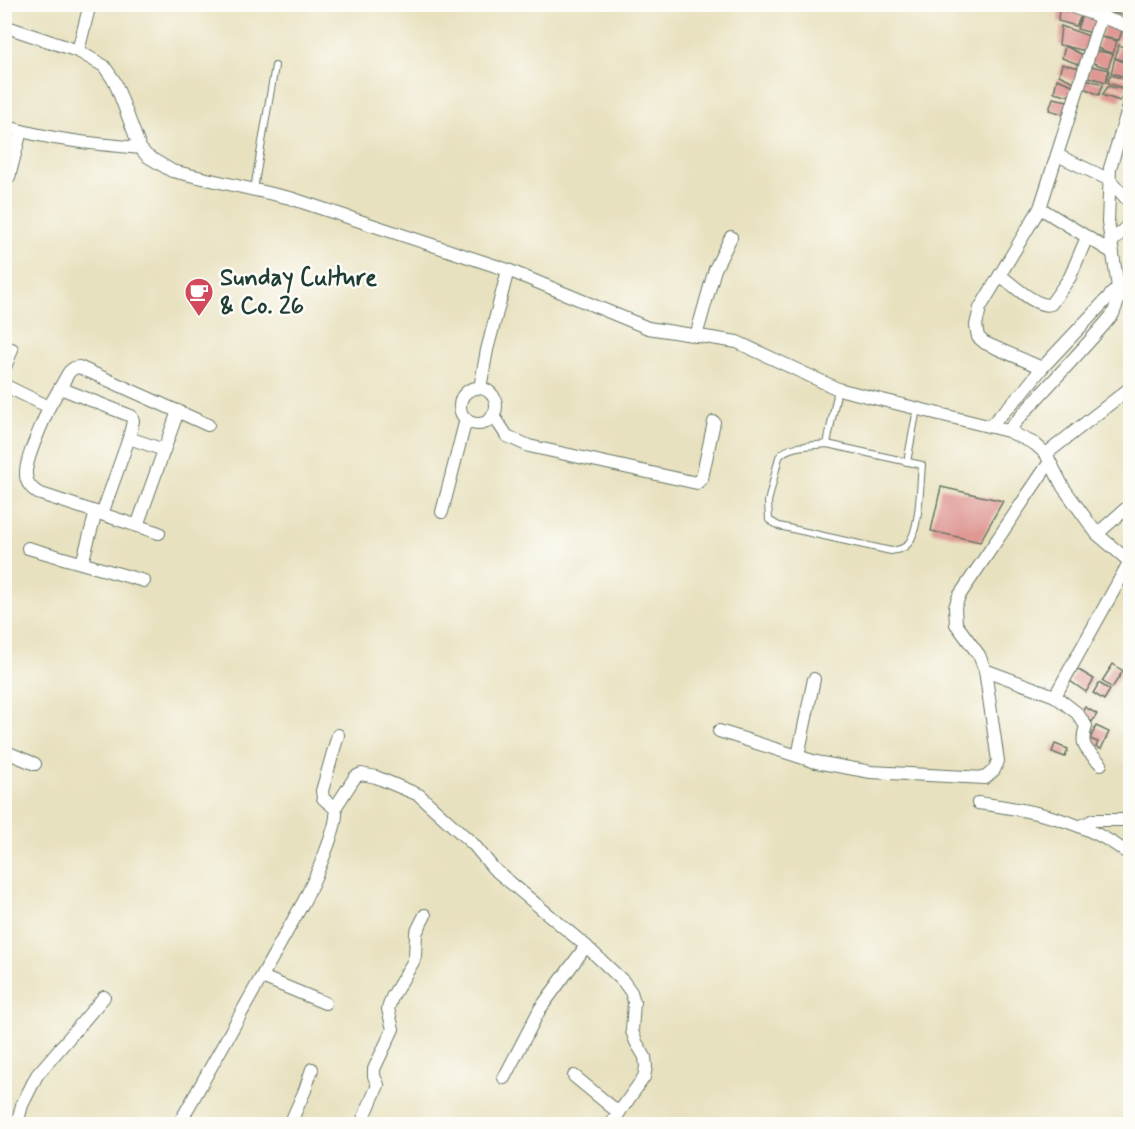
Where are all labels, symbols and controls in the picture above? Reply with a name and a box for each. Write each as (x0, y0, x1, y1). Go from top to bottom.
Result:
place label: Sunday Culture & Co. 26 (220, 263, 377, 322)
cafe icon: Sunday Culture & Co. 26 (183, 276, 215, 318)

